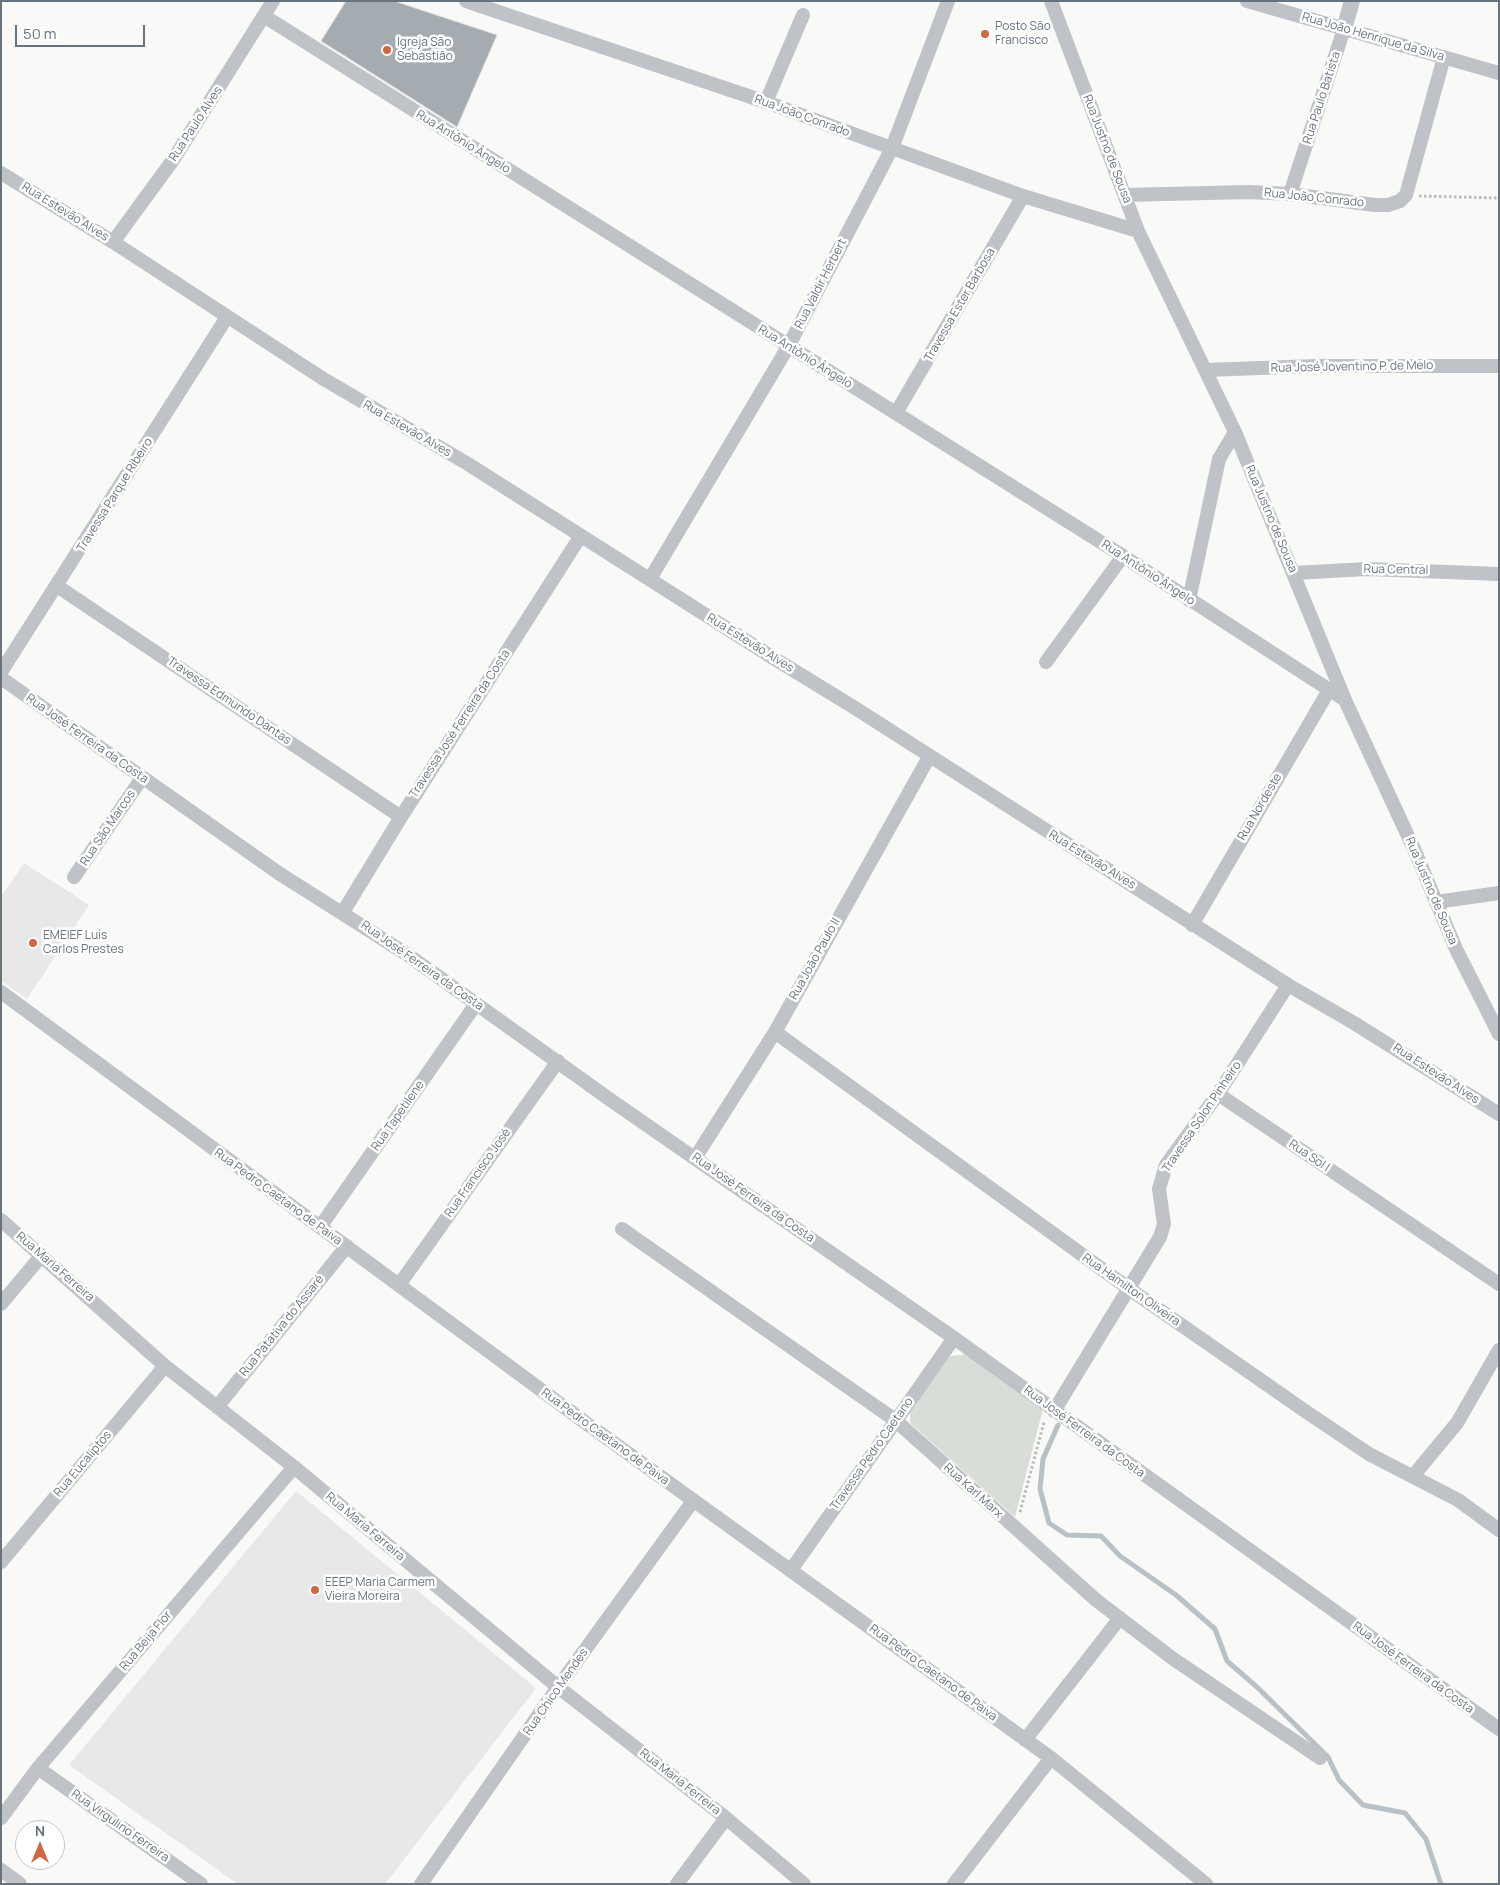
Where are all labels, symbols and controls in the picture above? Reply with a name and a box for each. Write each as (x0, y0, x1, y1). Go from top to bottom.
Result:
street label: Rua João Henrique da Silva (1300, 10, 1446, 64)
scale bar (18, 15, 148, 47)
place label: Posto São Francisco (995, 20, 1051, 48)
text: 50 m (23, 23, 57, 44)
marker: Posto São Francisco (979, 28, 991, 40)
place label: Igreja São Sebastião (397, 36, 453, 64)
marker: Igreja São Sebastião (381, 44, 393, 56)
street label: Rua Paulo Batista (1300, 50, 1344, 146)
street label: Rua Paulo Alves (166, 84, 226, 164)
street label: Rua João Conrado (752, 92, 852, 140)
street label: Rua Justno de Sousa (1080, 93, 1134, 205)
street label: Rua Antônio Ângelo (413, 107, 513, 177)
street label: Rua Estevão Alves (19, 179, 111, 245)
street label: Rua João Conrado (1263, 186, 1365, 210)
street label: Rua Valdir Herbert (792, 236, 850, 332)
street label: Travessa Ester Barbosa (922, 246, 998, 364)
street label: Rua Antônio Ângelo (755, 322, 855, 392)
street label: Rua José Joventino P. de Melo (1270, 358, 1434, 376)
street label: Rua Estevão Alves (360, 398, 454, 460)
street label: Travessa Parque Ribeiro (74, 435, 156, 555)
street label: Rua Justno de Sousa (1242, 463, 1300, 575)
street label: Rua Antônio Ângelo (1099, 537, 1197, 609)
street label: Rua Central (1364, 562, 1428, 578)
street label: Rua Estevão Alves (704, 610, 796, 676)
street label: Travessa José Ferreira da Costa (407, 647, 513, 801)
street label: Travessa Edmundo Dantas (164, 654, 294, 748)
street label: Rua José Ferreira da Costa (23, 691, 151, 787)
street label: Rua Nordeste (1235, 771, 1285, 843)
street label: Rua São Marcos (77, 787, 139, 869)
street label: Rua Estevão Alves (1046, 827, 1138, 893)
street label: Rua Justno de Sousa (1402, 835, 1460, 947)
street label: Rua João Paulo II (787, 916, 843, 1002)
street label: Rua José Ferreira da Costa (358, 918, 486, 1014)
place label: EMEIEF Luís Carlos Prestes (43, 929, 124, 957)
marker: EMEIEF Luís Carlos Prestes (27, 937, 39, 949)
street label: Rua Estevão Alves (1390, 1041, 1482, 1107)
street label: Travessa Solon Pinheiro (1159, 1059, 1245, 1175)
street label: Rua Tapetilene (369, 1078, 427, 1154)
street label: Rua Francisco José (442, 1126, 514, 1220)
street label: Rua Sol I (1286, 1137, 1332, 1175)
street label: Rua Pedro Caetano de Paiva (211, 1146, 345, 1248)
street label: Rua José Ferreira da Costa (689, 1150, 817, 1246)
street label: Rua Maria Ferreira (13, 1229, 97, 1305)
street label: Rua Hamilton Oliveira (1079, 1251, 1183, 1329)
street label: Rua Patativa do Assaré (237, 1272, 327, 1380)
street label: Rua José Ferreira da Costa (1021, 1383, 1147, 1481)
street label: Rua Pedro Caetano de Paiva (538, 1386, 672, 1488)
street label: Travessa Pedro Caetano (828, 1395, 916, 1513)
street label: Rua Eucaliptos (51, 1428, 115, 1500)
street label: Rua Karl Marx (941, 1461, 1005, 1521)
street label: Rua Maria Ferreira (323, 1490, 407, 1564)
place label: EEEP Maria Carmem Vieira Moreira (325, 1576, 435, 1604)
marker: EEEP Maria Carmem Vieira Moreira (309, 1584, 321, 1596)
street label: Rua Beija Flor (117, 1608, 175, 1674)
street label: Rua José Ferreira da Costa (1350, 1619, 1476, 1717)
street label: Rua Pedro Caetano de Paiva (866, 1622, 1000, 1724)
street label: Rua Chico Mendes (521, 1646, 591, 1738)
street label: Rua Maria Ferreira (637, 1746, 723, 1818)
street label: Rua Virgulino Ferreira (68, 1787, 172, 1865)
north arrow (15, 1820, 65, 1870)
text: N (35, 1821, 45, 1840)

